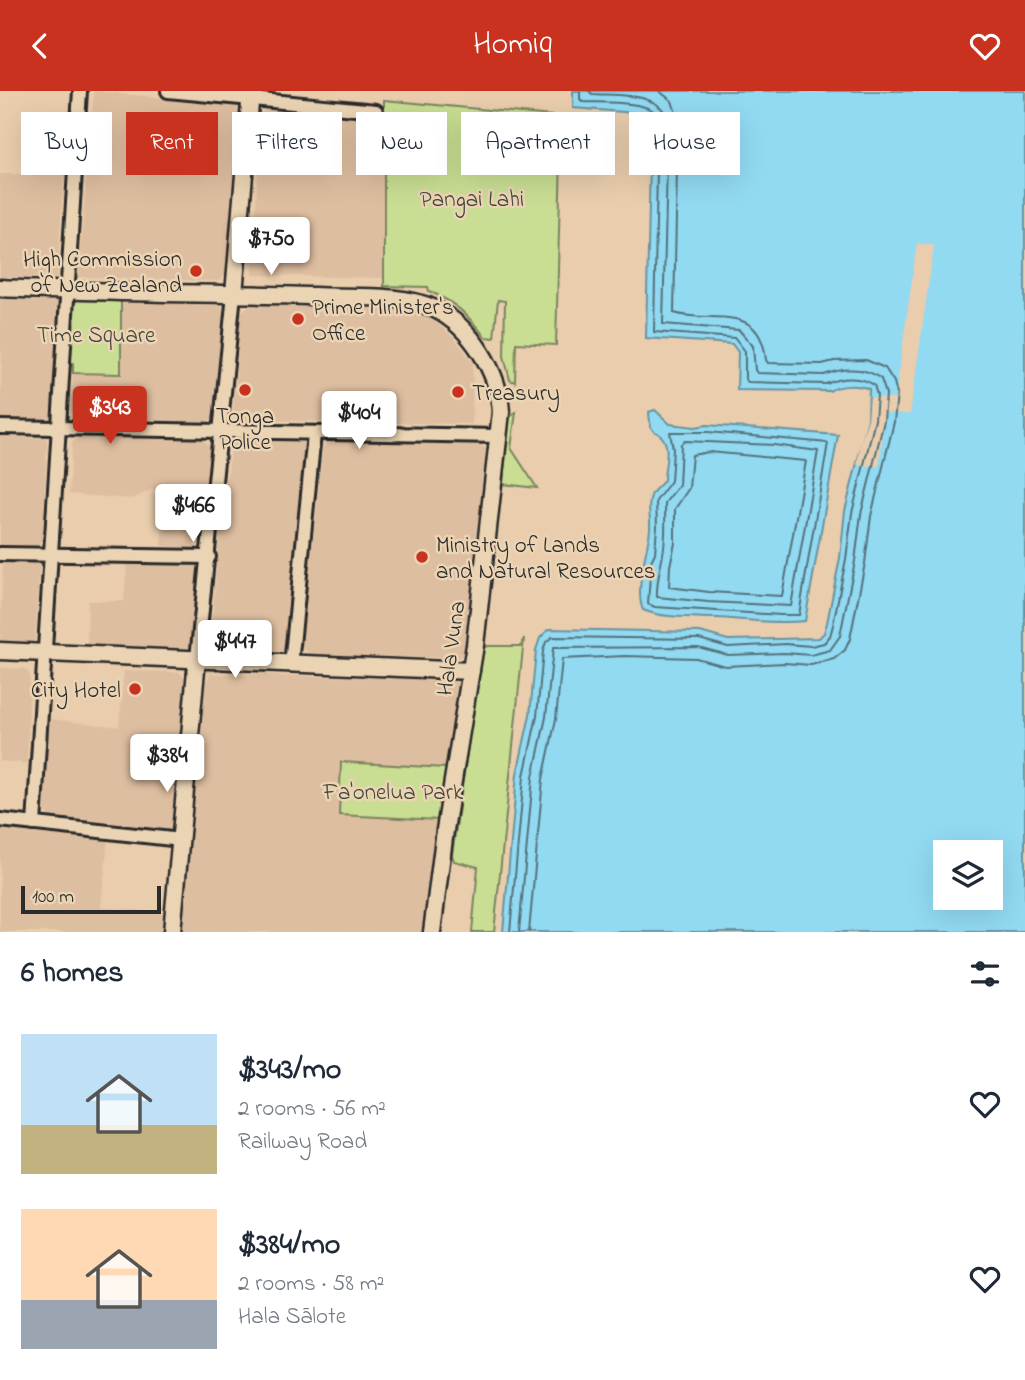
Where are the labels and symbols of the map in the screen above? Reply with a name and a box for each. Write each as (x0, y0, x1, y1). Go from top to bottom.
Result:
park label: Pangai Lahi (420, 184, 524, 218)
pin: $750 (230, 218, 312, 277)
place label: High Commission of New Zealand (23, 244, 182, 303)
marker: High Commission of New Zealand (188, 263, 204, 279)
place label: Prime Minister's Office (312, 292, 454, 351)
marker: Prime Minister's Office (290, 311, 306, 327)
park label: Time Square (37, 320, 156, 353)
place label: Treasury (472, 378, 560, 413)
marker: Tonga Police (237, 382, 253, 398)
marker: Treasury (450, 384, 466, 400)
pin: $343 (69, 387, 151, 446)
pin: $404 (318, 391, 400, 451)
place label: Tonga Police (216, 401, 274, 460)
pin: $466 (152, 484, 234, 544)
place label: Ministry of Lands and Natural Resources (436, 530, 656, 589)
marker: Ministry of Lands and Natural Resources (414, 549, 430, 565)
street label: Hala Vuna (429, 599, 475, 698)
pin: $447 (194, 621, 276, 680)
place label: City Hotel (31, 675, 121, 710)
marker: City Hotel (127, 681, 143, 697)
pin: $384 (126, 735, 208, 794)
park label: Fa'onelua Park (322, 777, 464, 810)
scale bar (21, 883, 161, 915)

